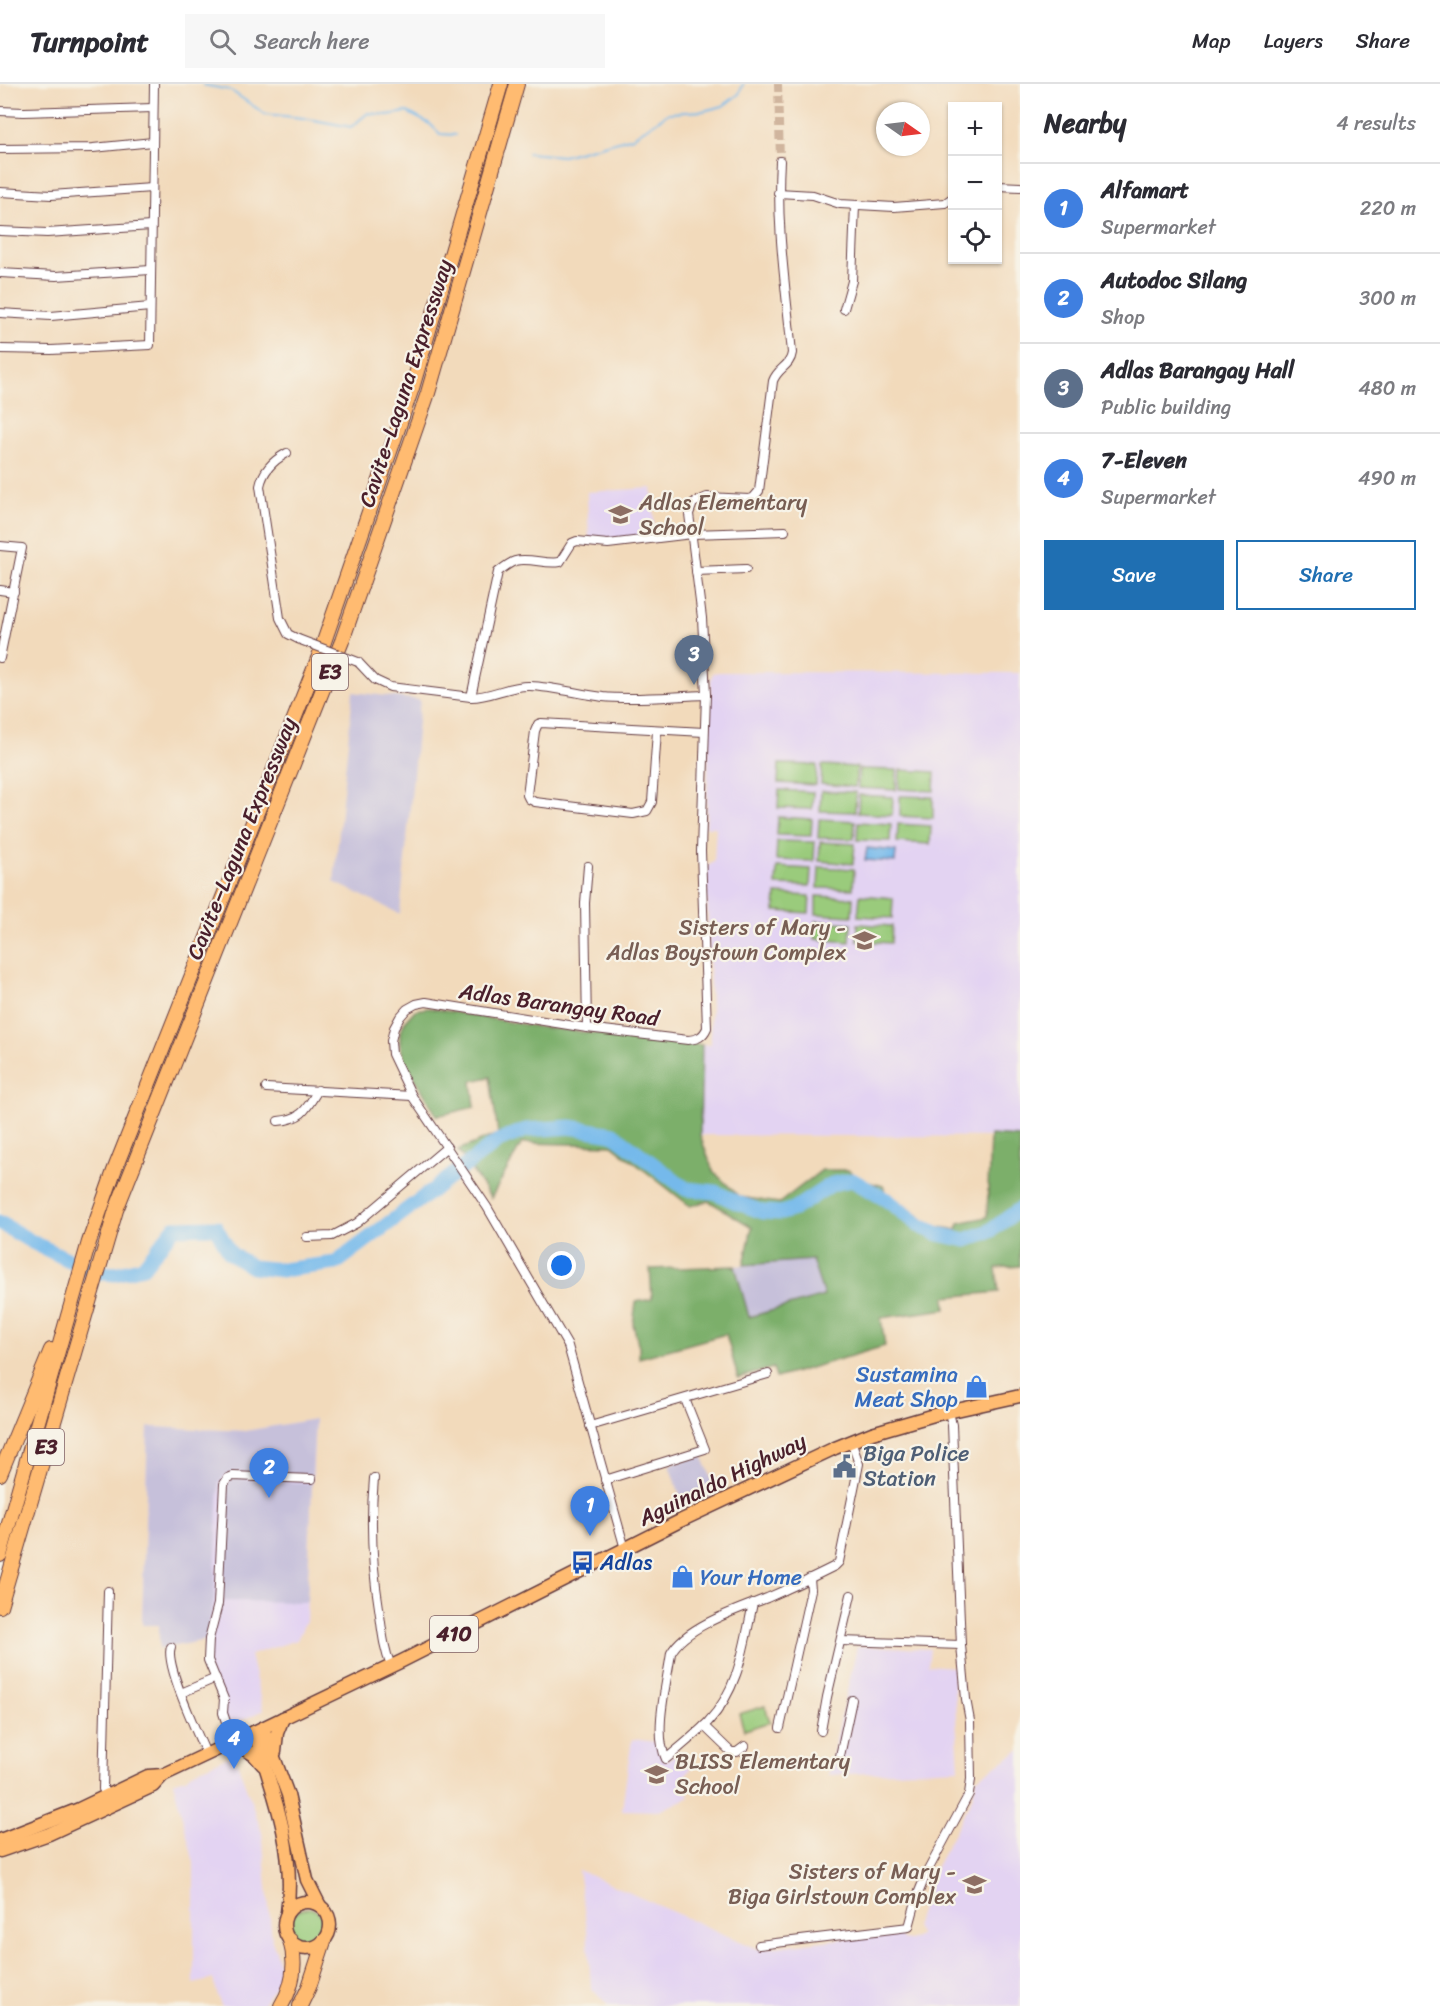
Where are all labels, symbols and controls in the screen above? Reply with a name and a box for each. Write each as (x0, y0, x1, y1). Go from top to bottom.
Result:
search box (185, 14, 605, 68)
text: Turnpoint (30, 17, 149, 66)
text: Search here (254, 22, 370, 61)
text: Map (1192, 22, 1231, 60)
text: Layers (1264, 22, 1323, 60)
text: Share (1356, 22, 1410, 60)
icon: search (206, 25, 239, 58)
text: Nearby (1044, 100, 1126, 146)
north arrow (876, 102, 930, 156)
map controls (948, 102, 1002, 264)
button: + (948, 102, 1002, 156)
text: 4 results (1336, 106, 1416, 141)
button: − (948, 156, 1002, 210)
text: Alfamart (1101, 171, 1189, 210)
text: 1 (1059, 191, 1068, 226)
text: 220 m (1360, 191, 1416, 226)
button: locate (948, 210, 1002, 264)
text: Supermarket (1101, 210, 1216, 245)
street label: Cavite–Laguna Expressway (347, 254, 464, 512)
text: Autodoc Silang (1101, 261, 1247, 300)
text: 2 (1058, 281, 1069, 316)
text: 300 m (1359, 281, 1416, 316)
text: Shop (1101, 300, 1145, 335)
text: Adlas Barangay Hall (1101, 351, 1294, 390)
text: 3 (1058, 371, 1069, 406)
text: 480 m (1358, 371, 1416, 406)
text: Public building (1101, 390, 1231, 425)
text: 7-Eleven (1101, 441, 1187, 480)
text: 4 (1057, 461, 1070, 496)
text: 490 m (1358, 461, 1416, 496)
text: Supermarket (1101, 480, 1216, 515)
place label: Adlas Elementary School (638, 483, 808, 547)
school or university icon: Adlas Elementary School (608, 502, 634, 528)
button: Save (1044, 540, 1224, 610)
button: Share (1236, 540, 1416, 610)
pin: 3 (674, 636, 714, 685)
road number: E3 (312, 654, 348, 690)
street label: Cavite–Laguna Expressway (175, 710, 308, 965)
place label: Sisters of Mary - Adlas Boystown Complex (606, 908, 847, 972)
school or university icon: Sisters of Mary - Adlas Boystown Complex (851, 927, 877, 953)
street label: Adlas Barangay Road (456, 971, 663, 1038)
your location (547, 1251, 576, 1280)
place label: Sustamina Meat Shop (855, 1355, 958, 1419)
shop icon: Sustamina Meat Shop (963, 1374, 989, 1400)
street label: Aguinaldo Highway (631, 1422, 814, 1538)
road number: E3 (28, 1429, 64, 1465)
place label: Biga Police Station (863, 1434, 969, 1498)
pin: 2 (250, 1448, 288, 1498)
public building icon: Biga Police Station (832, 1453, 858, 1479)
pin: 1 (570, 1486, 610, 1536)
place label: Adlas (599, 1543, 652, 1582)
bus stop icon: Adlas (569, 1549, 595, 1575)
place label: Your Home (700, 1558, 802, 1597)
shop icon: Your Home (669, 1564, 695, 1590)
road number: 410 (430, 1616, 478, 1652)
pin: 4 (214, 1720, 254, 1769)
place label: BLISS Elementary School (675, 1742, 851, 1806)
school or university icon: BLISS Elementary School (644, 1761, 670, 1787)
place label: Sisters of Mary - Biga Girlstown Complex (728, 1852, 957, 1916)
school or university icon: Sisters of Mary - Biga Girlstown Complex (961, 1871, 987, 1897)

